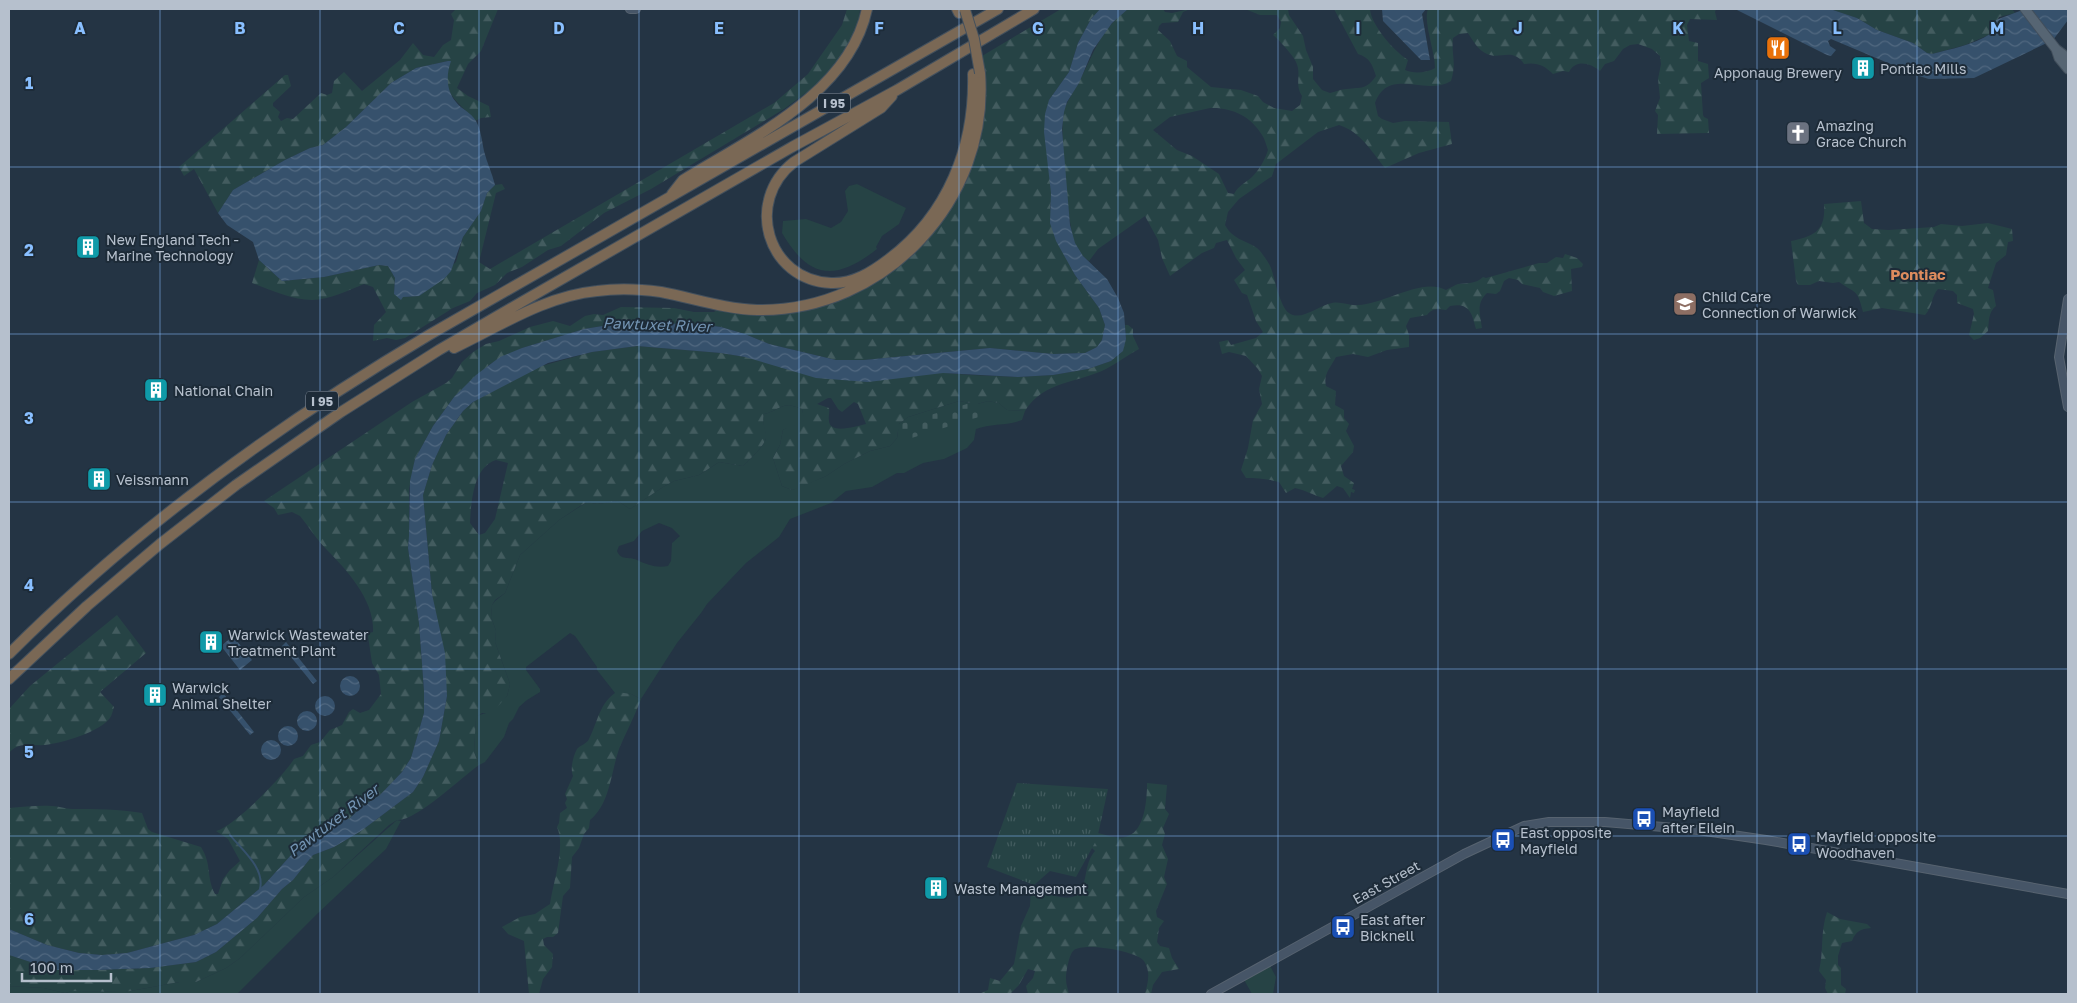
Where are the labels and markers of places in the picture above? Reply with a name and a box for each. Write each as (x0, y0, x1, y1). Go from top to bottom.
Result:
restaurant icon: Apponaug Brewery (1765, 35, 1791, 61)
building icon: Pontiac Mills (1850, 55, 1876, 81)
place label: Pontiac Mills (1880, 60, 1966, 77)
place label: Apponaug Brewery (1714, 64, 1842, 81)
place label: Amazing Grace Church (1816, 117, 1907, 150)
church icon: Amazing Grace Church (1785, 120, 1811, 146)
place label: New England Tech - Marine Technology (106, 231, 239, 264)
building icon: New England Tech - Marine Technology (75, 234, 101, 260)
place label: Child Care Connection of Warwick (1702, 288, 1857, 321)
school or university icon: Child Care Connection of Warwick (1672, 291, 1698, 317)
building icon: National Chain (143, 377, 169, 403)
place label: National Chain (174, 382, 273, 399)
building icon: Veissmann (86, 466, 112, 492)
place label: Veissmann (116, 471, 189, 488)
place label: Warwick Wastewater Treatment Plant (228, 626, 369, 659)
building icon: Warwick Wastewater Treatment Plant (198, 629, 224, 655)
place label: Warwick Animal Shelter (172, 679, 272, 712)
building icon: Warwick Animal Shelter (142, 682, 168, 708)
place label: Mayfield after Eilein (1662, 803, 1735, 836)
bus stop icon: Mayfield after Eilein (1631, 806, 1657, 832)
place label: East opposite Mayfield (1520, 824, 1612, 857)
bus stop icon: East opposite Mayfield (1490, 827, 1516, 853)
place label: Mayfield opposite Woodhaven (1816, 828, 1936, 861)
bus stop icon: Mayfield opposite Woodhaven (1786, 831, 1812, 857)
building icon: Waste Management (923, 875, 949, 901)
place label: Waste Management (954, 880, 1087, 897)
place label: East after Bicknell (1360, 911, 1426, 944)
bus stop icon: East after Bicknell (1330, 914, 1356, 940)

